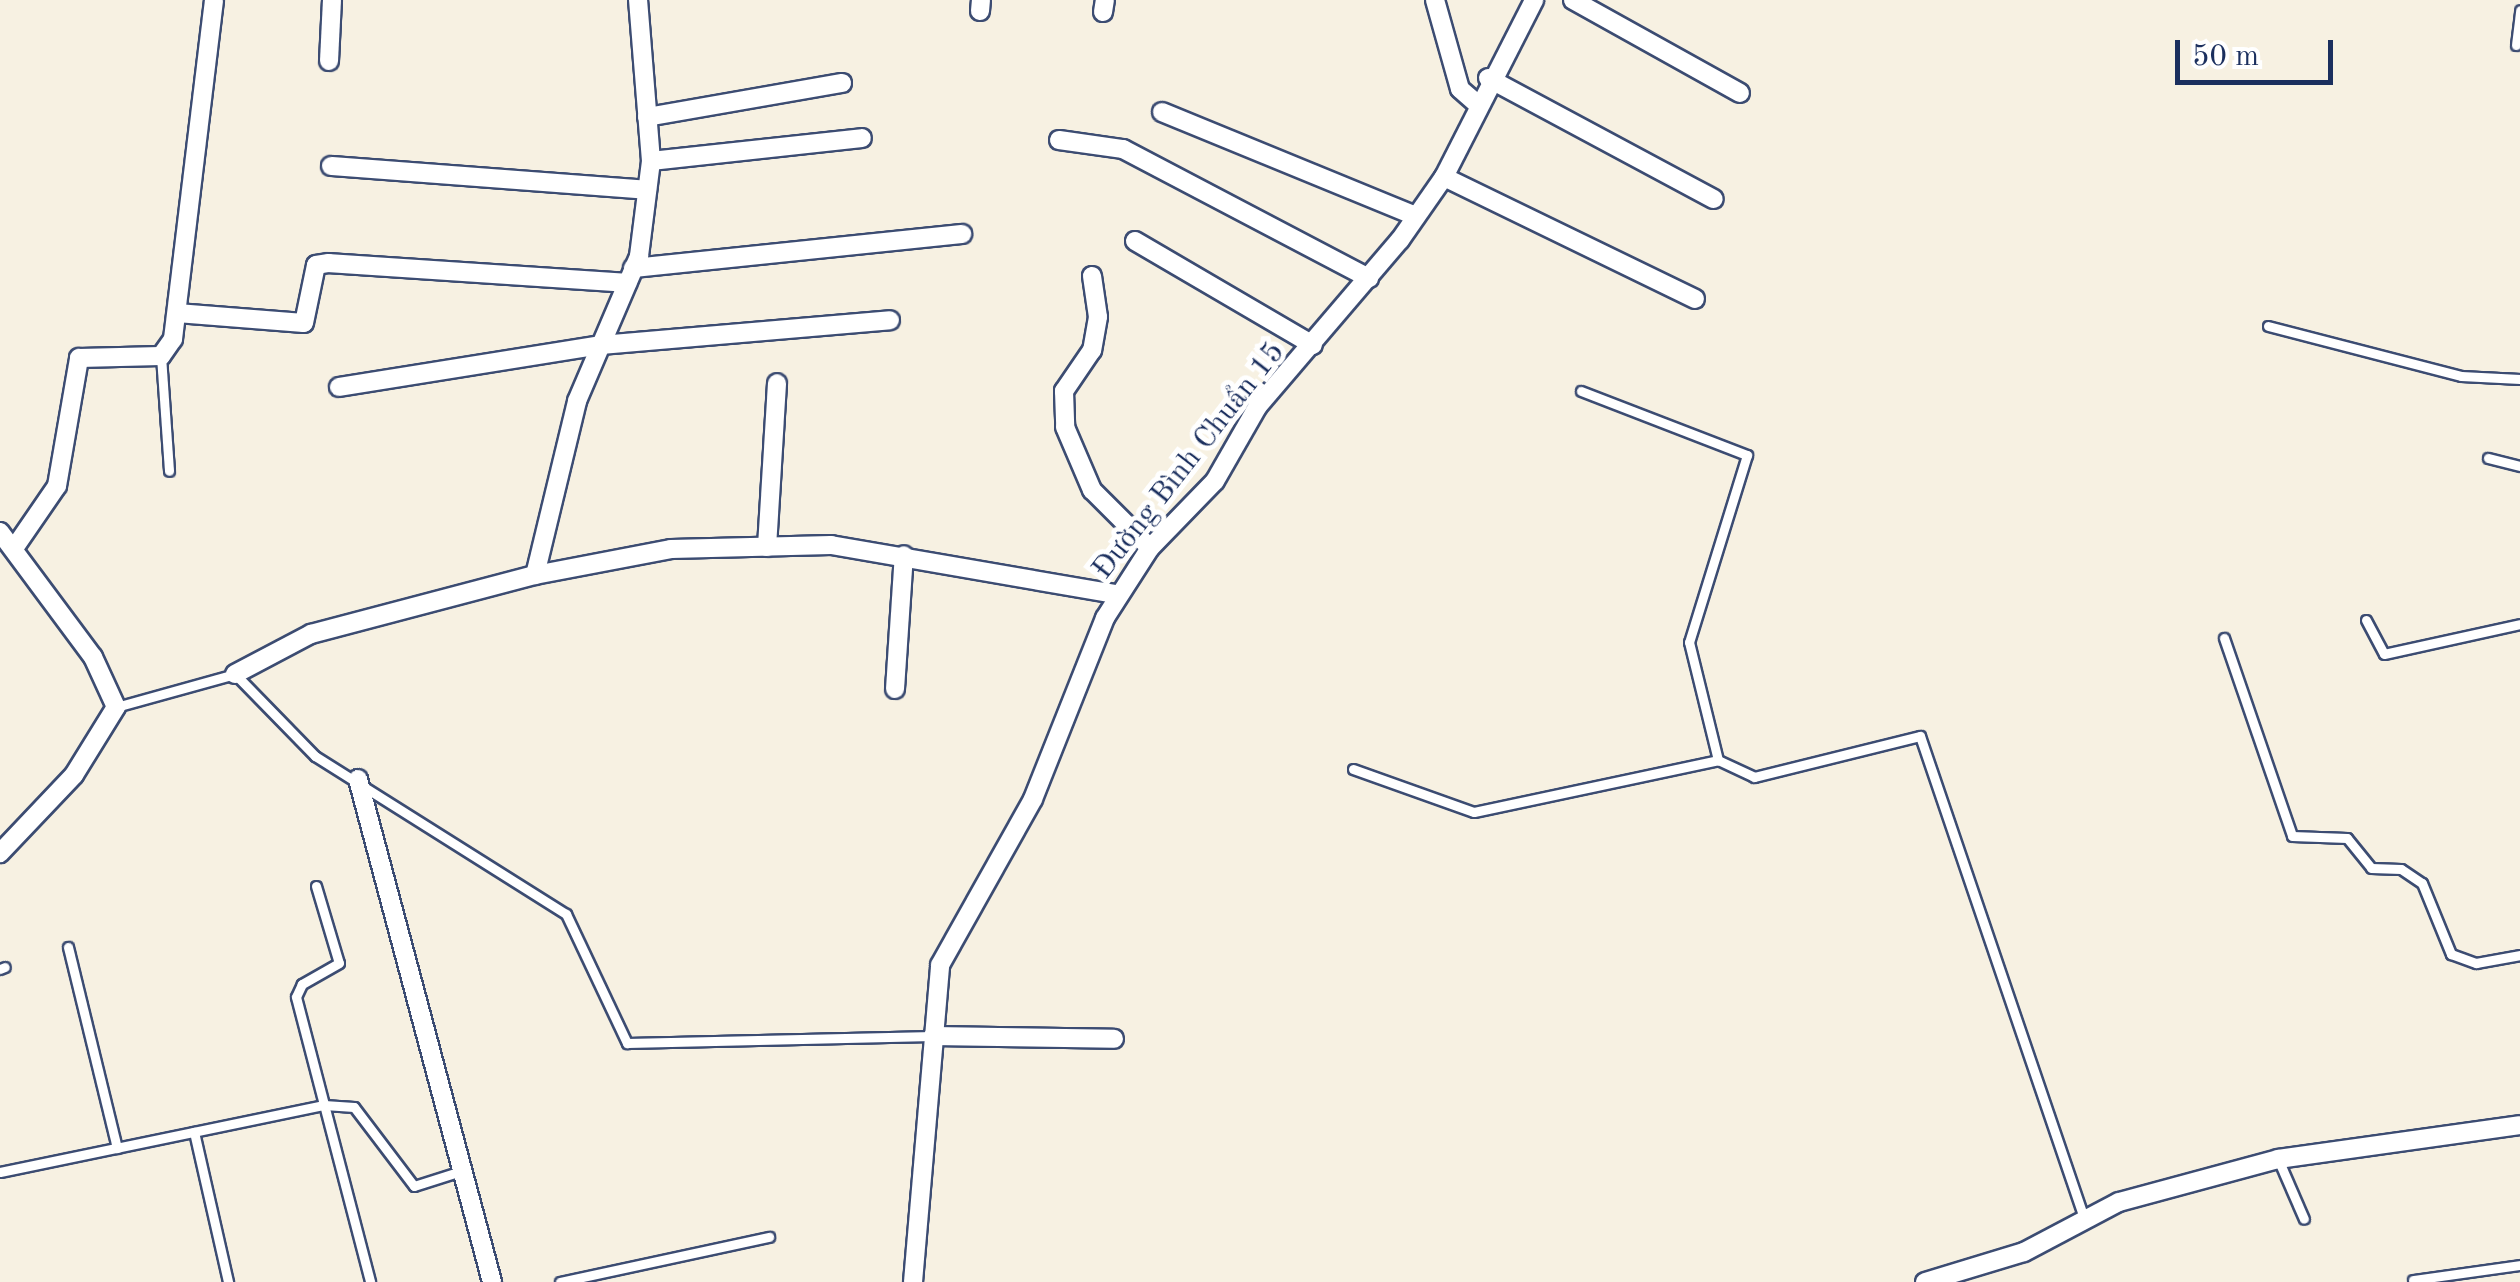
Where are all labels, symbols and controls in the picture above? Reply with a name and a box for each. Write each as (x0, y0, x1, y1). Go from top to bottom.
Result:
scale bar (2180, 20, 2338, 82)
text: 50 m (2192, 42, 2259, 72)
street label: Đường Bình Chuẩn 15 (1085, 335, 1293, 587)

